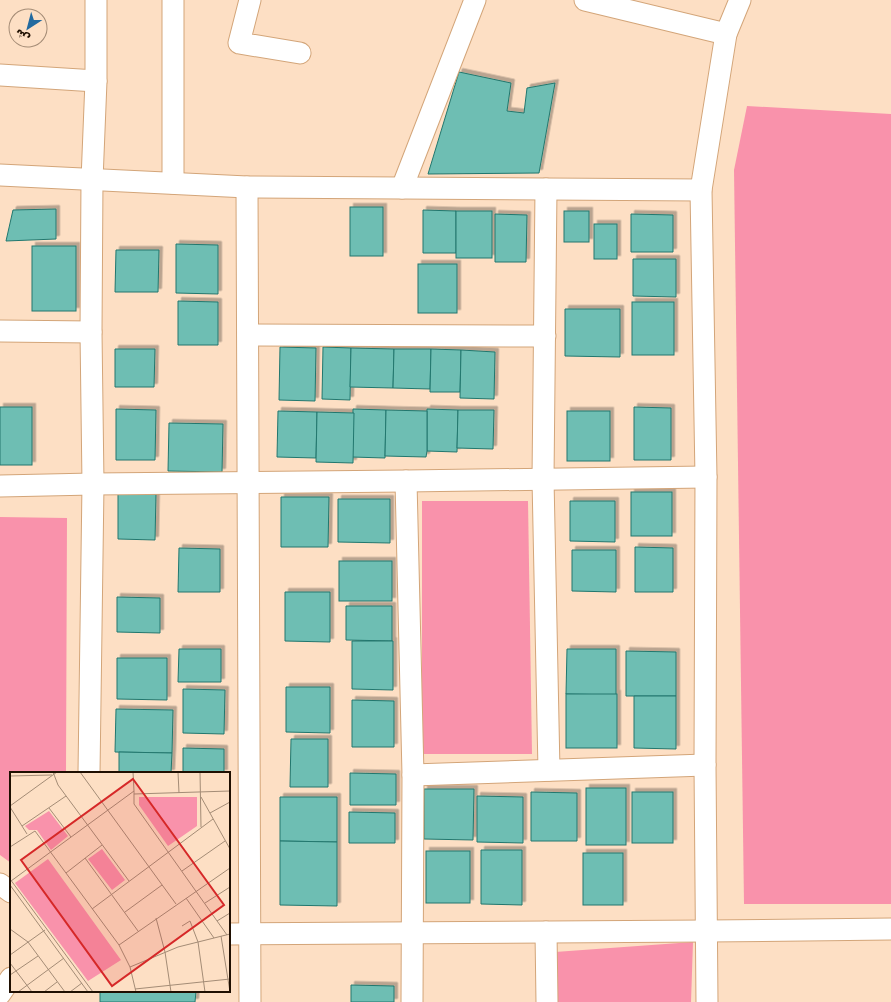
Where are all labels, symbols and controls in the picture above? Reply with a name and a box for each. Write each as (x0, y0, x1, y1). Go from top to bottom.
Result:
north arrow (8, 8, 48, 48)
text: ش (12, 26, 32, 45)
inset map (10, 772, 230, 992)

